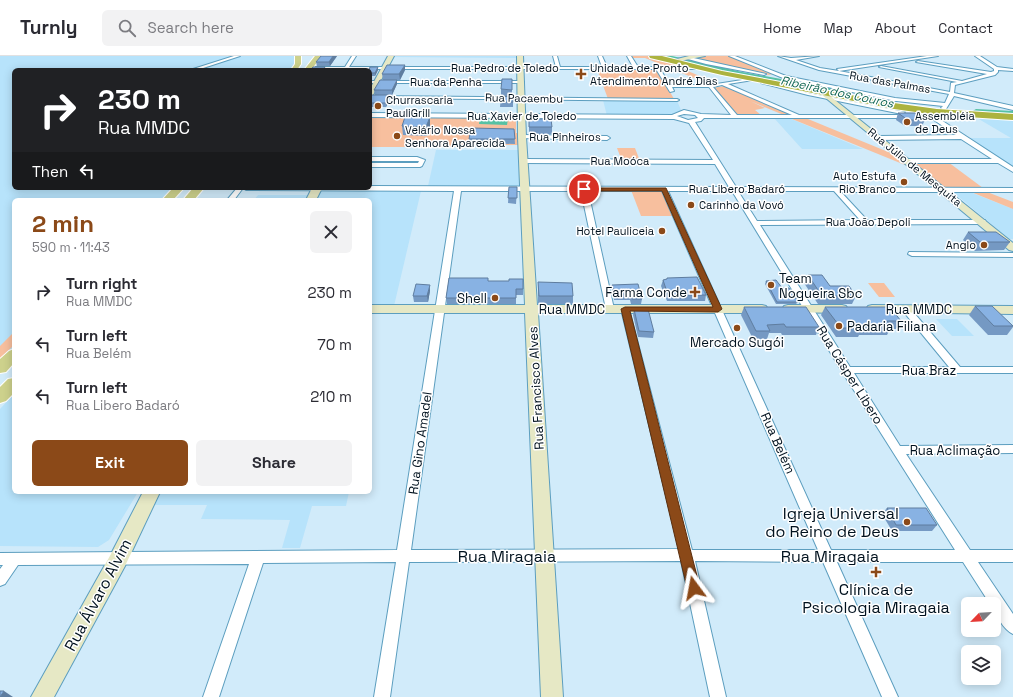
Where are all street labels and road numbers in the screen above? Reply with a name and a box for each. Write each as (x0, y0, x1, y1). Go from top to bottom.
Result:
street label: Rua Pedro de Toledo (451, 61, 559, 75)
street label: Rua das Palmas (848, 68, 932, 96)
street label: Rua da Penha (410, 75, 483, 89)
street label: Rua Pacaembu (485, 90, 563, 106)
street label: Rua Xavier de Toledo (467, 109, 577, 123)
street label: Rua Júlio de Mesquita (865, 125, 965, 210)
street label: Rua Pinheiros (529, 130, 601, 144)
street label: Rua Moóca (591, 154, 650, 168)
street label: Rua Libero Badaró (689, 182, 785, 196)
street label: Rua João Depoli (826, 215, 911, 229)
street label: Rua MMDC (539, 301, 605, 318)
street label: Rua MMDC (886, 301, 952, 318)
street label: Rua Cásper Libero (813, 323, 887, 427)
street label: Rua Francisco Alves (524, 326, 548, 450)
street label: Rua Braz (902, 362, 956, 379)
street label: Rua Gino Amadel (404, 390, 436, 496)
street label: Rua Belém (757, 410, 799, 476)
street label: Rua Aclimação (910, 442, 1000, 459)
street label: Rua Álvaro Alvim (60, 535, 136, 655)
street label: Rua Miragaia (458, 546, 556, 567)
street label: Rua Miragaia (781, 546, 879, 567)

